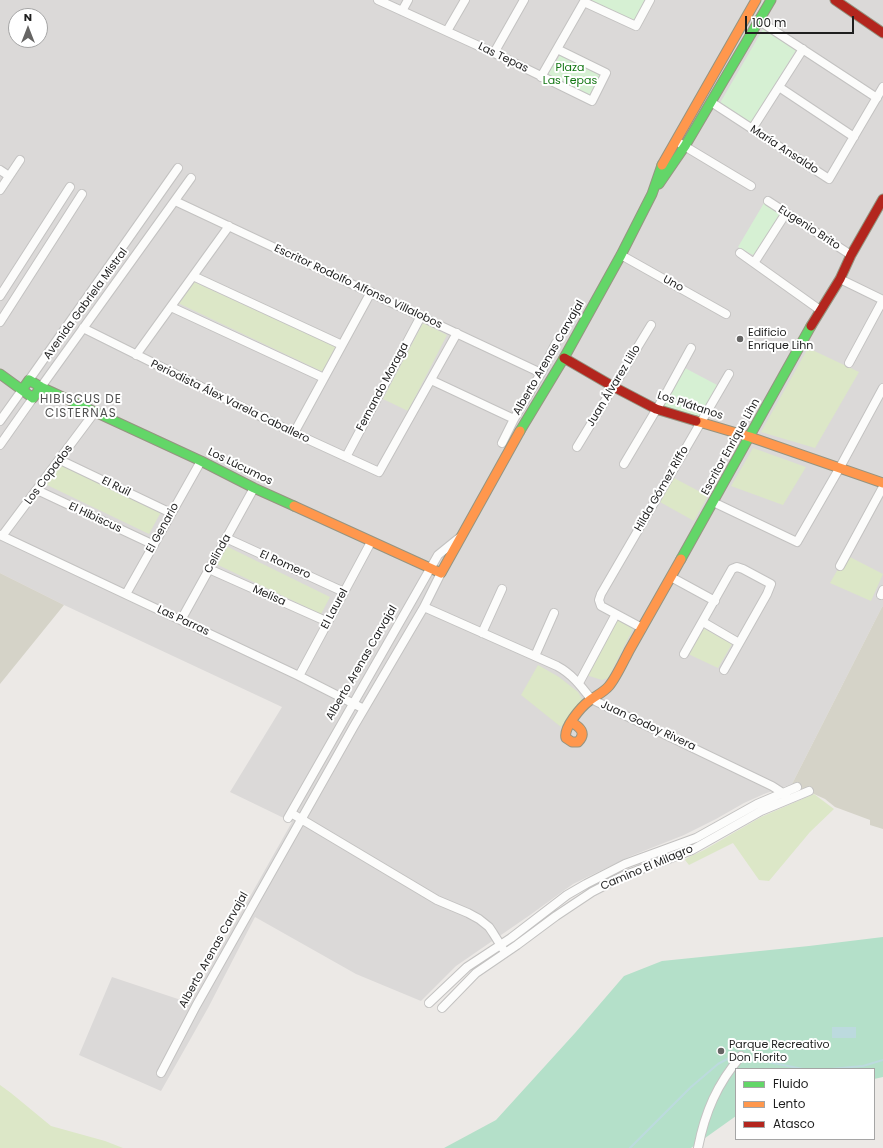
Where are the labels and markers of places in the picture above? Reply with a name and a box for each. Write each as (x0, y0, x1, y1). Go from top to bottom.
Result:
place label: Edificio Enrique Lihn (748, 326, 813, 352)
marker: Edificio Enrique Lihn (735, 334, 745, 344)
place label: Parque Recreativo Don Florito (729, 1038, 830, 1064)
marker: Parque Recreativo Don Florito (716, 1046, 726, 1056)

